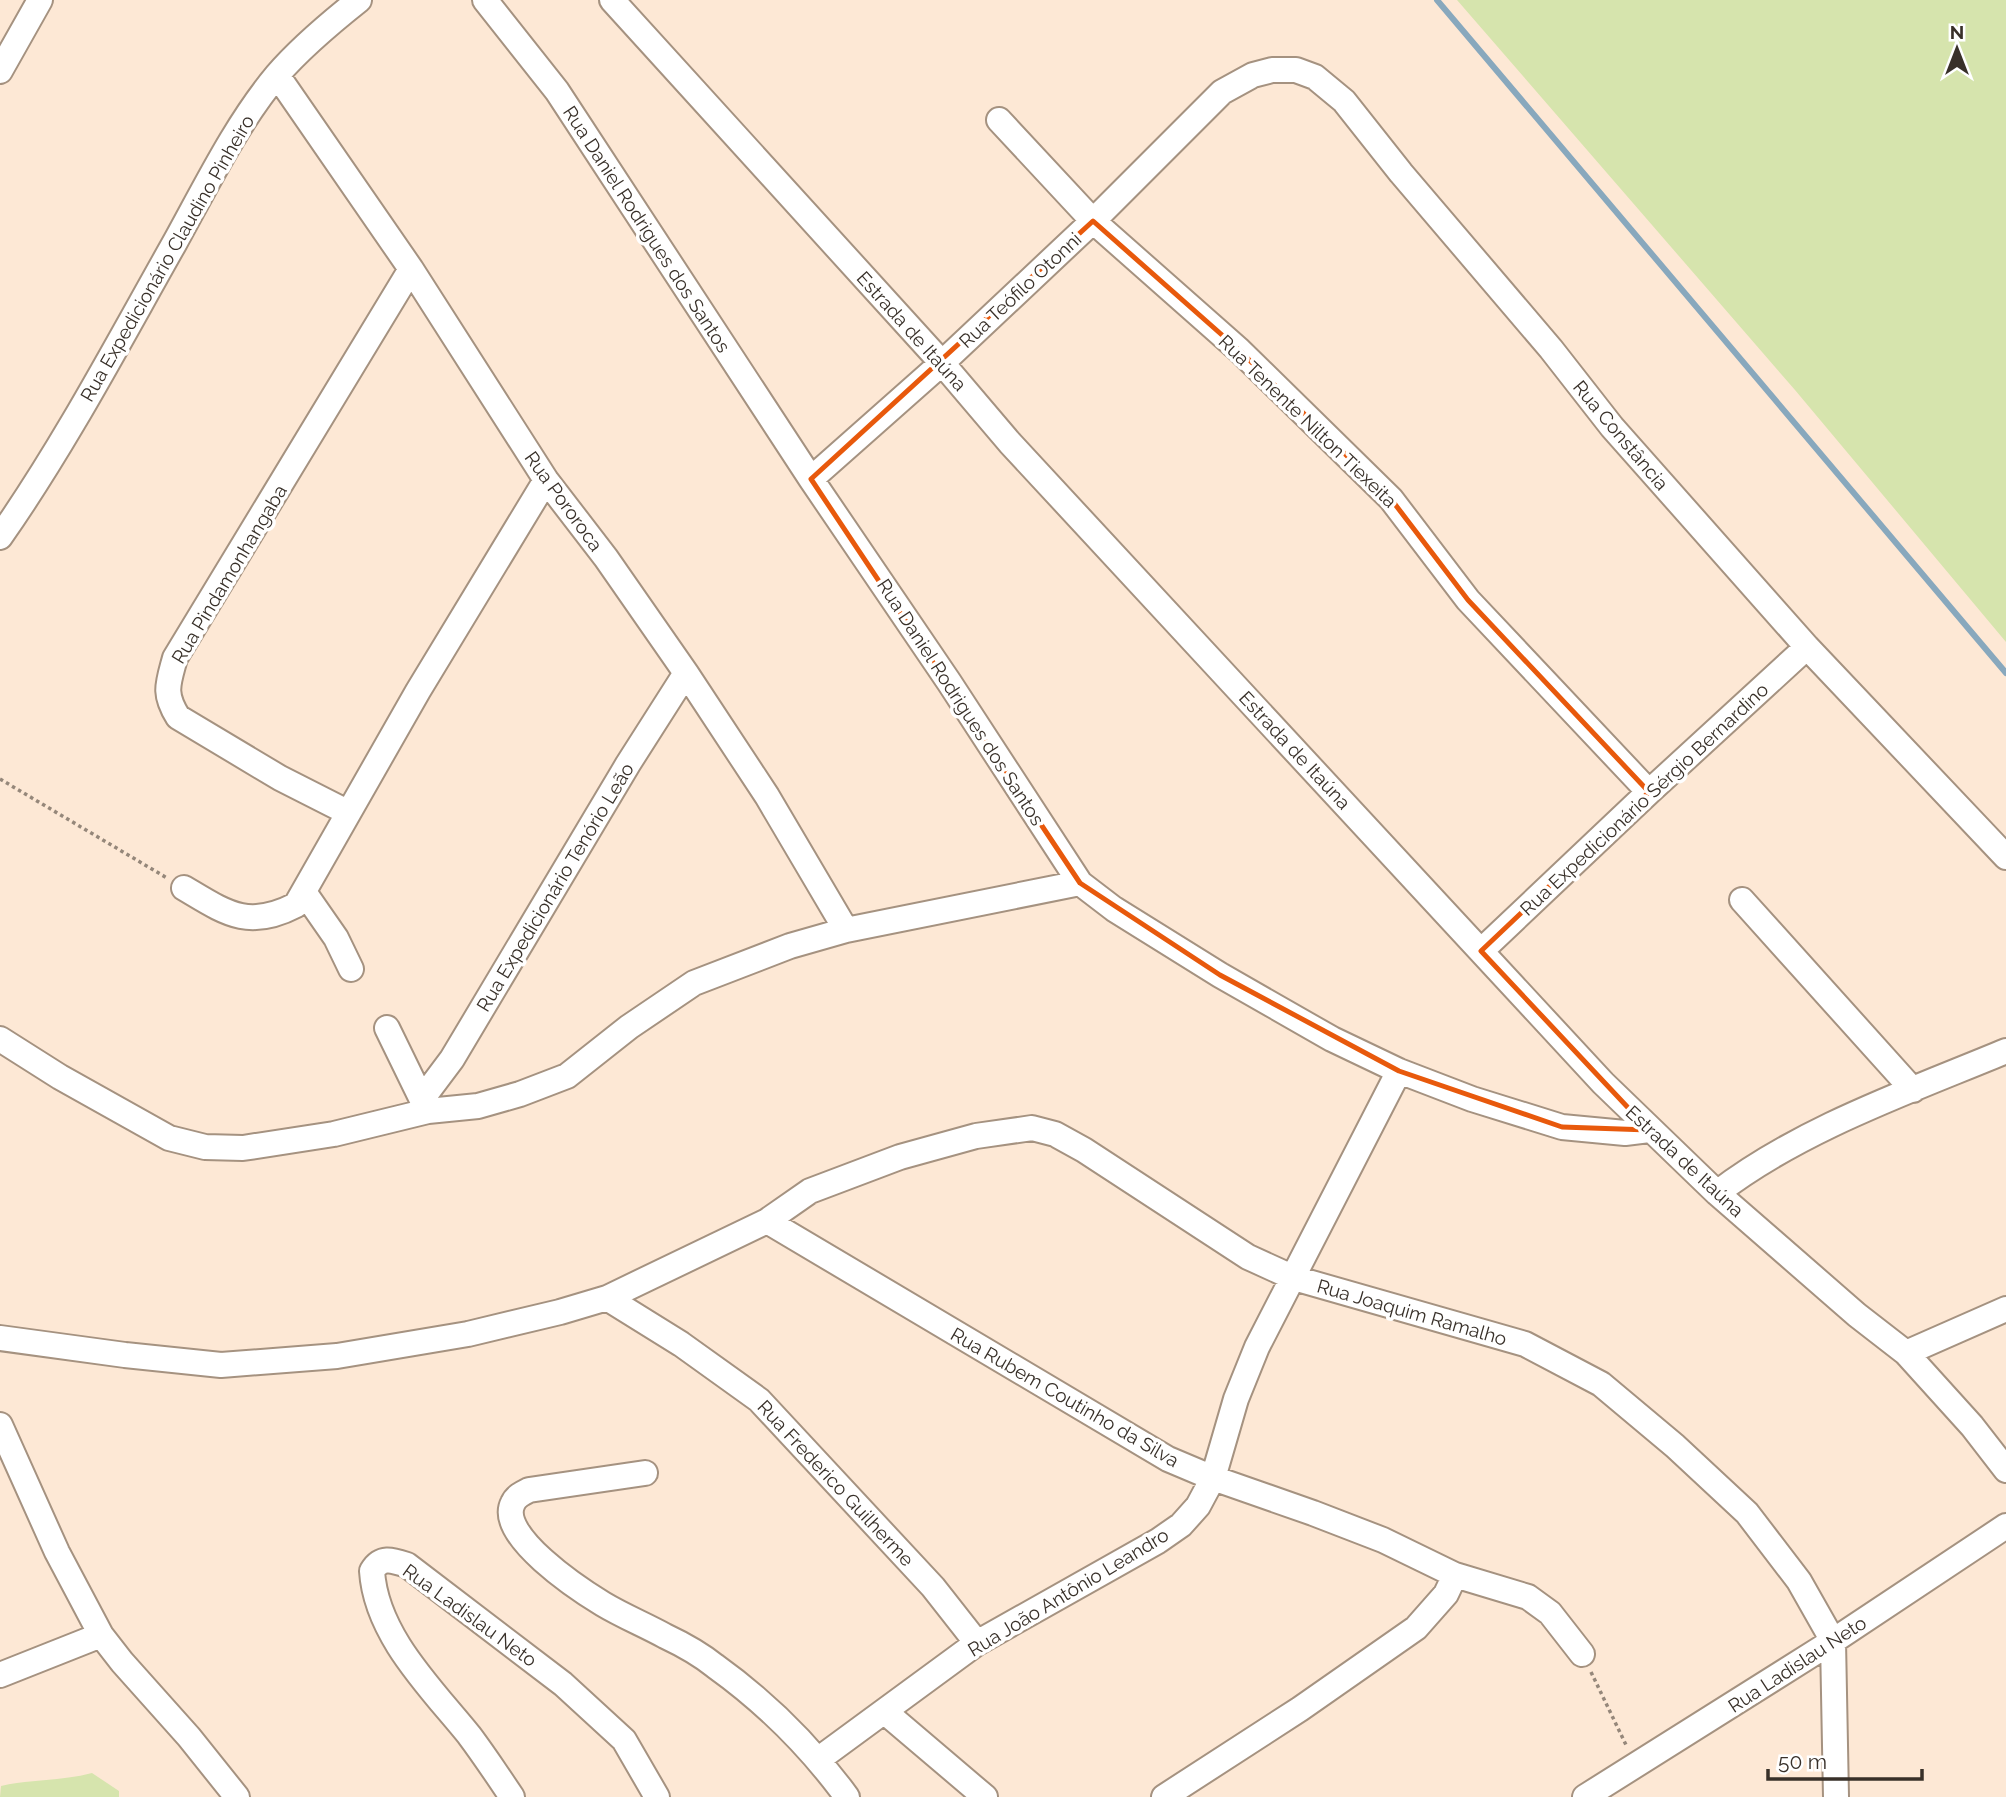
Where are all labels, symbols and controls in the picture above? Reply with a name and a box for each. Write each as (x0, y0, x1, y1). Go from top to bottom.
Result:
north arrow (1922, 14, 1992, 84)
text: N (1950, 21, 1964, 43)
street label: Rua Daniel Rodrigues dos Santos (559, 102, 735, 356)
street label: Rua Expedicionário Claudino Pinheiro (76, 111, 258, 405)
street label: Rua Teófilo Otonni (954, 228, 1086, 352)
street label: Estrada de Itaúna (853, 267, 971, 395)
street label: Rua Tenente Nilton Tiexeita (1214, 330, 1402, 512)
street label: Rua Constância (1569, 376, 1673, 494)
street label: Rua Pororoca (520, 447, 608, 555)
street label: Rua Pindamonhangaba (167, 481, 291, 667)
street label: Rua Daniel Rodrigues dos Santos (873, 575, 1049, 829)
street label: Rua Expedicionário Sérgio Bernardino (1516, 678, 1772, 920)
street label: Estrada de Itaúna (1235, 687, 1355, 813)
street label: Rua Expedicionário Tenório Leão (472, 759, 638, 1015)
street label: Estrada de Itaúna (1622, 1101, 1748, 1221)
street label: Rua Joaquim Ramalho (1315, 1274, 1509, 1350)
street label: Rua Rubem Coutinho da Silva (947, 1323, 1183, 1471)
street label: Rua Frederico Guilherme (753, 1396, 919, 1570)
street label: Rua João Antônio Leandro (964, 1523, 1172, 1661)
street label: Rua Ladislau Neto (399, 1559, 541, 1671)
street label: Rua Ladislau Neto (1724, 1611, 1870, 1717)
scale bar (1768, 1738, 1922, 1782)
text: 50 m (1778, 1749, 1827, 1774)

